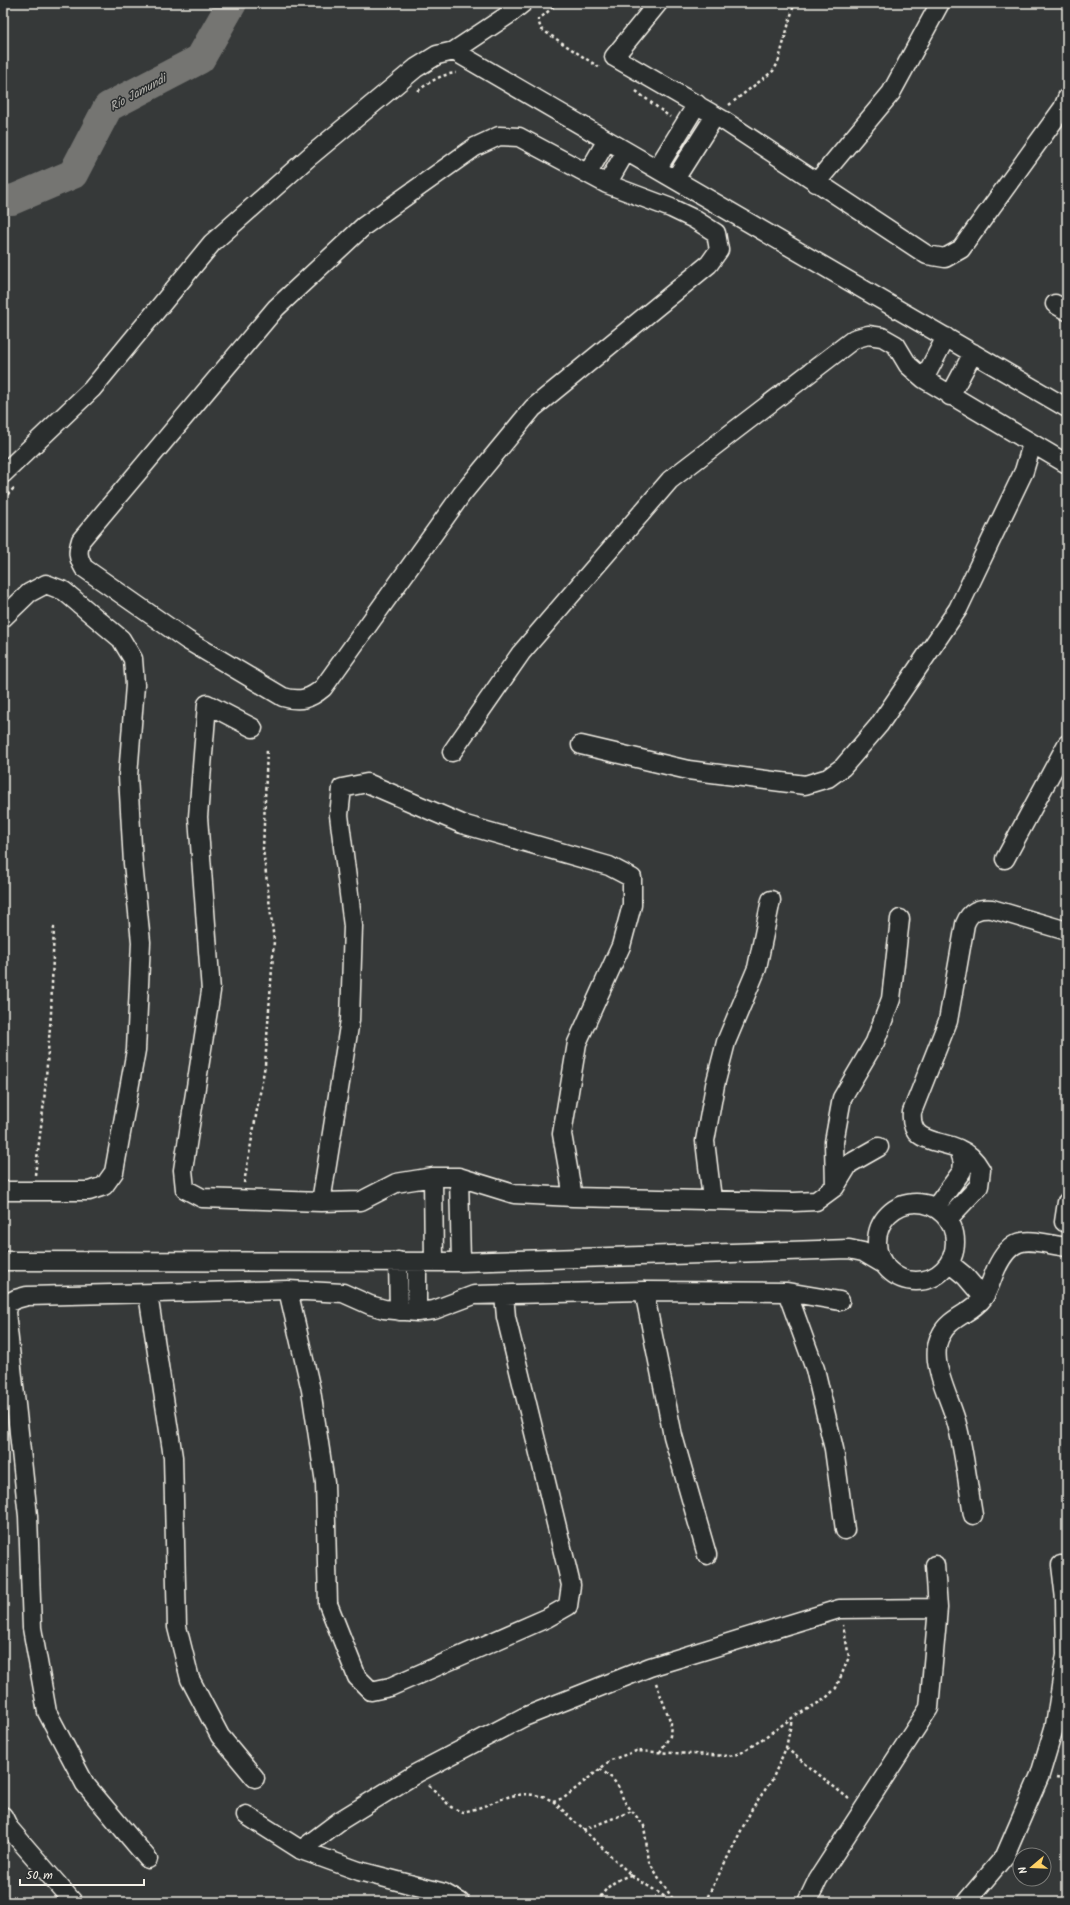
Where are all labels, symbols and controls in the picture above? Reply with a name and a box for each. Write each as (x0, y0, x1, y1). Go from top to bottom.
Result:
water label: Río Jamundi (106, 68, 172, 116)
north arrow (1012, 1847, 1052, 1887)
scale bar (20, 1861, 144, 1887)
text: N (1014, 1864, 1033, 1876)
text: 50 m (26, 1866, 53, 1885)

